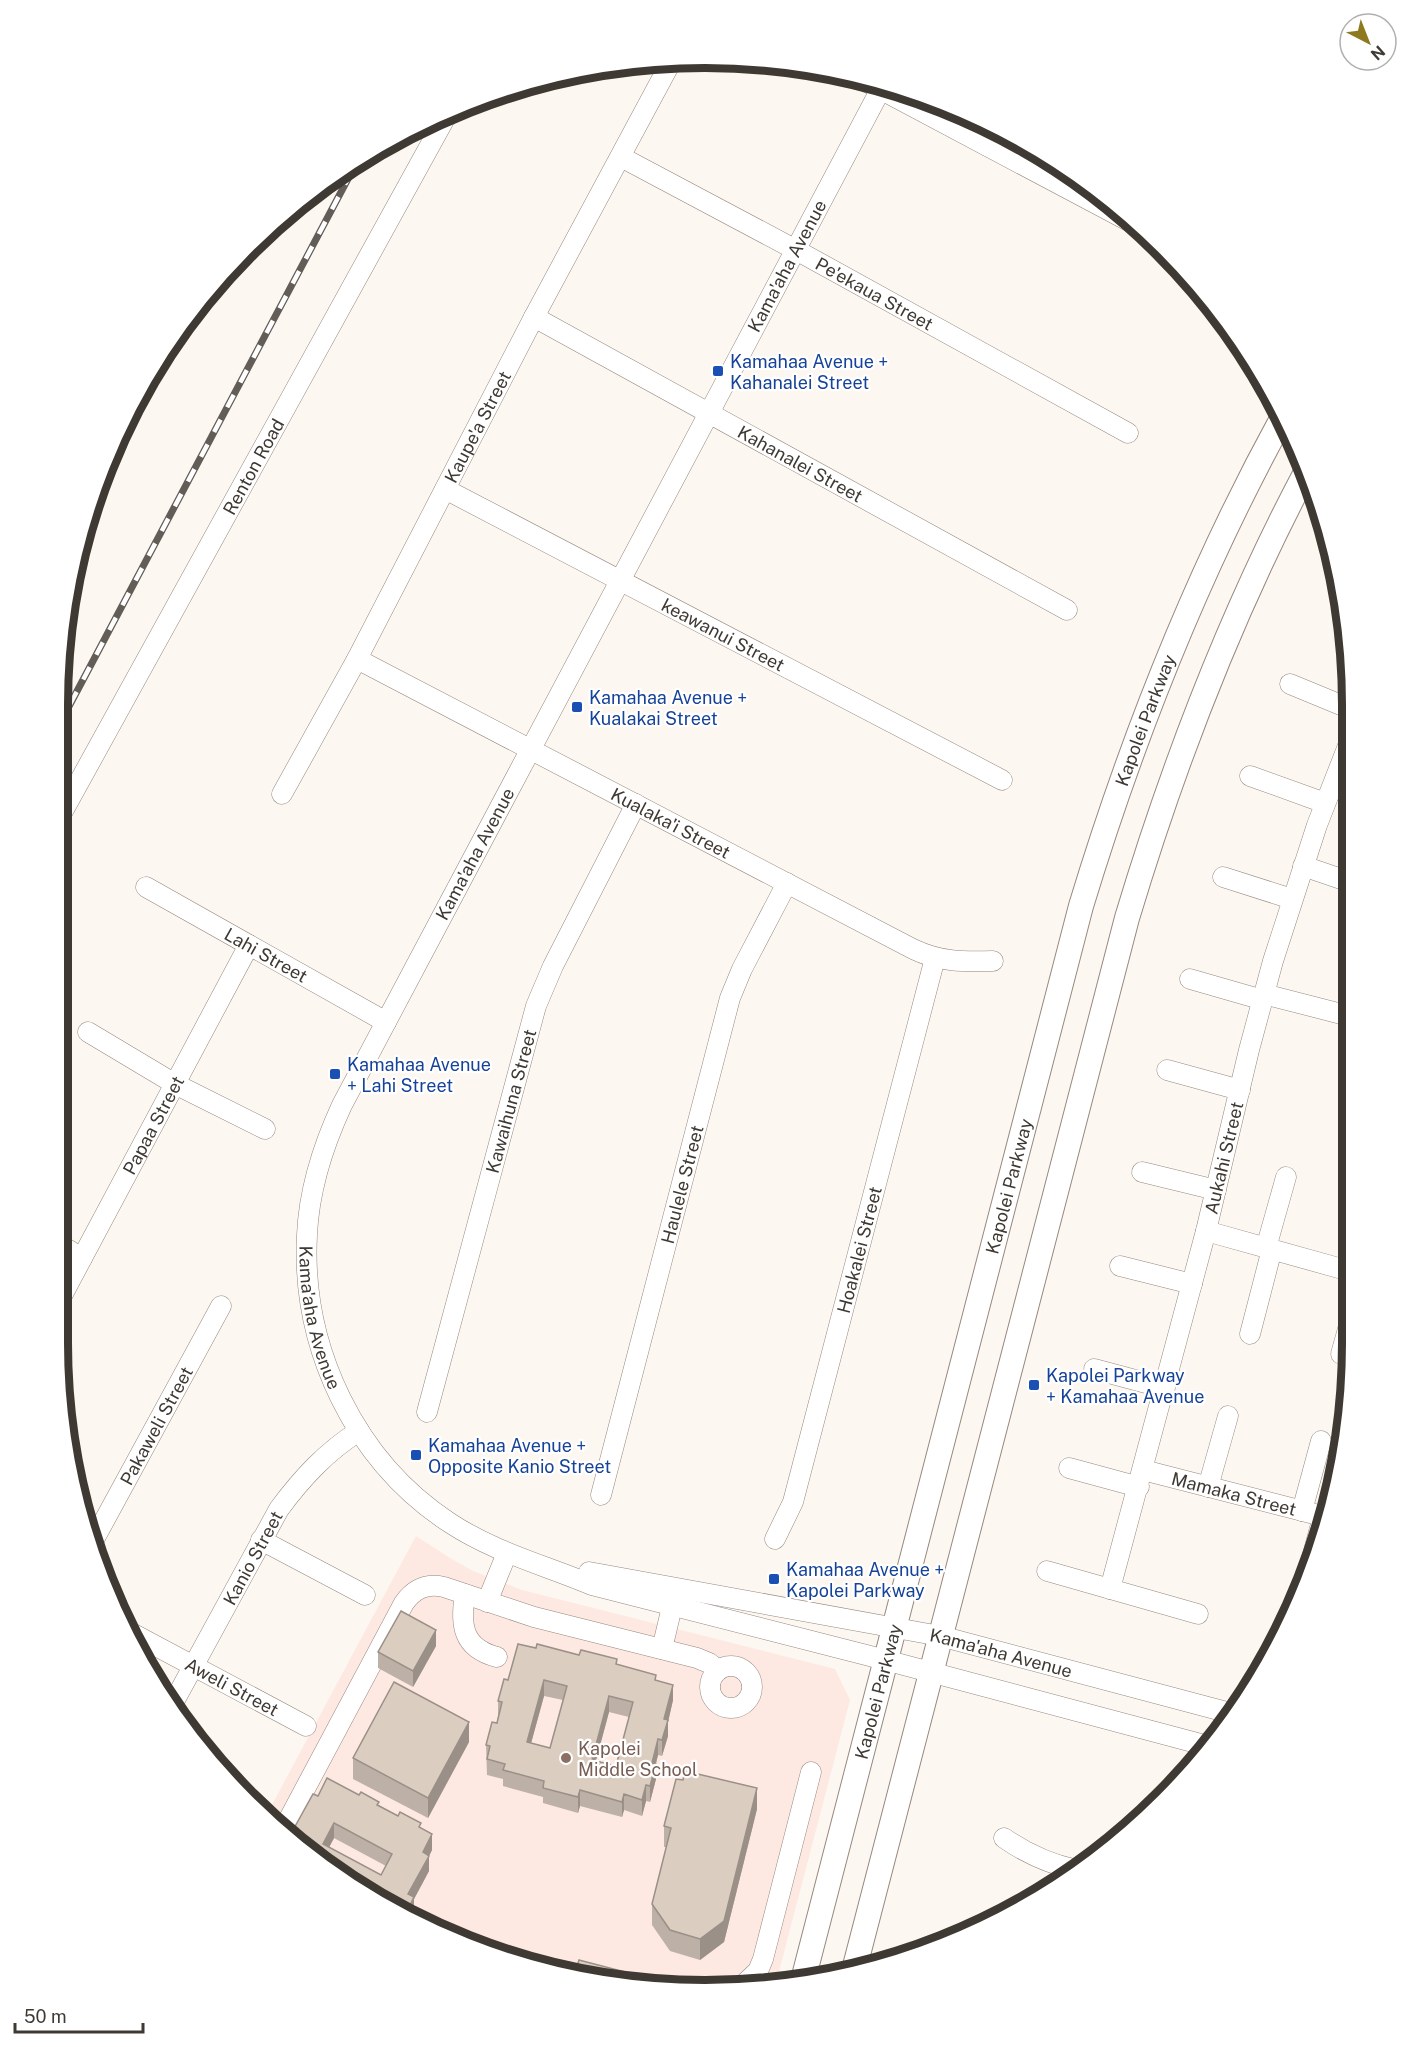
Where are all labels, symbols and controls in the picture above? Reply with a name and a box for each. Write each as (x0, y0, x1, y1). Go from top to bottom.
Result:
north arrow (1338, 12, 1398, 72)
text: N (1367, 42, 1389, 64)
street label: Kama'aha Avenue (743, 196, 831, 336)
street label: Pe'ekaua Street (812, 253, 937, 334)
place label: Kamahaa Avenue + Kahanalei Street (730, 351, 888, 393)
marker: Kamahaa Avenue + Kahanalei Street (711, 364, 725, 378)
street label: Kaupe'a Street (440, 367, 515, 486)
street label: Renton Road (218, 415, 288, 518)
street label: Kahanalei Street (734, 421, 867, 506)
street label: keawanui Street (658, 594, 788, 675)
street label: Kapolei Parkway (1111, 651, 1179, 789)
place label: Kamahaa Avenue + Kualakai Street (589, 687, 747, 729)
marker: Kamahaa Avenue + Kualakai Street (570, 700, 584, 714)
street label: Kualaka'i Street (608, 783, 734, 862)
street label: Kama'aha Avenue (431, 784, 519, 924)
street label: Lahi Street (221, 923, 311, 986)
street label: Kawaihuna Street (481, 1027, 540, 1175)
place label: Kamahaa Avenue + Lahi Street (347, 1054, 491, 1096)
marker: Kamahaa Avenue + Lahi Street (328, 1067, 342, 1081)
street label: Papaa Street (118, 1072, 188, 1178)
street label: Aukahi Street (1200, 1099, 1247, 1216)
street label: Kapolei Parkway (981, 1116, 1036, 1256)
street label: Haulele Street (656, 1123, 707, 1246)
street label: Hoakalei Street (832, 1184, 885, 1315)
street label: Kama'aha Avenue (296, 1246, 346, 1392)
street label: Pakaweli Street (115, 1363, 197, 1488)
place label: Kapolei Parkway + Kamahaa Avenue (1046, 1365, 1204, 1407)
marker: Kapolei Parkway + Kamahaa Avenue (1027, 1378, 1041, 1392)
place label: Kamahaa Avenue + Opposite Kanio Street (428, 1435, 611, 1477)
marker: Kamahaa Avenue + Opposite Kanio Street (409, 1448, 423, 1462)
street label: Mamaka Street (1169, 1467, 1299, 1520)
street label: Kanio Street (218, 1507, 287, 1608)
place label: Kamahaa Avenue + Kapolei Parkway (786, 1559, 944, 1601)
marker: Kamahaa Avenue + Kapolei Parkway (767, 1572, 781, 1586)
street label: Kapolei Parkway (850, 1621, 905, 1761)
street label: Kama'aha Avenue (928, 1624, 1075, 1681)
street label: Aweli Street (182, 1653, 282, 1720)
place label: Kapolei Middle School (578, 1738, 697, 1780)
marker: Kapolei Middle School (559, 1751, 573, 1765)
scale bar (15, 1996, 142, 2034)
text: 50 m (24, 2006, 67, 2027)

